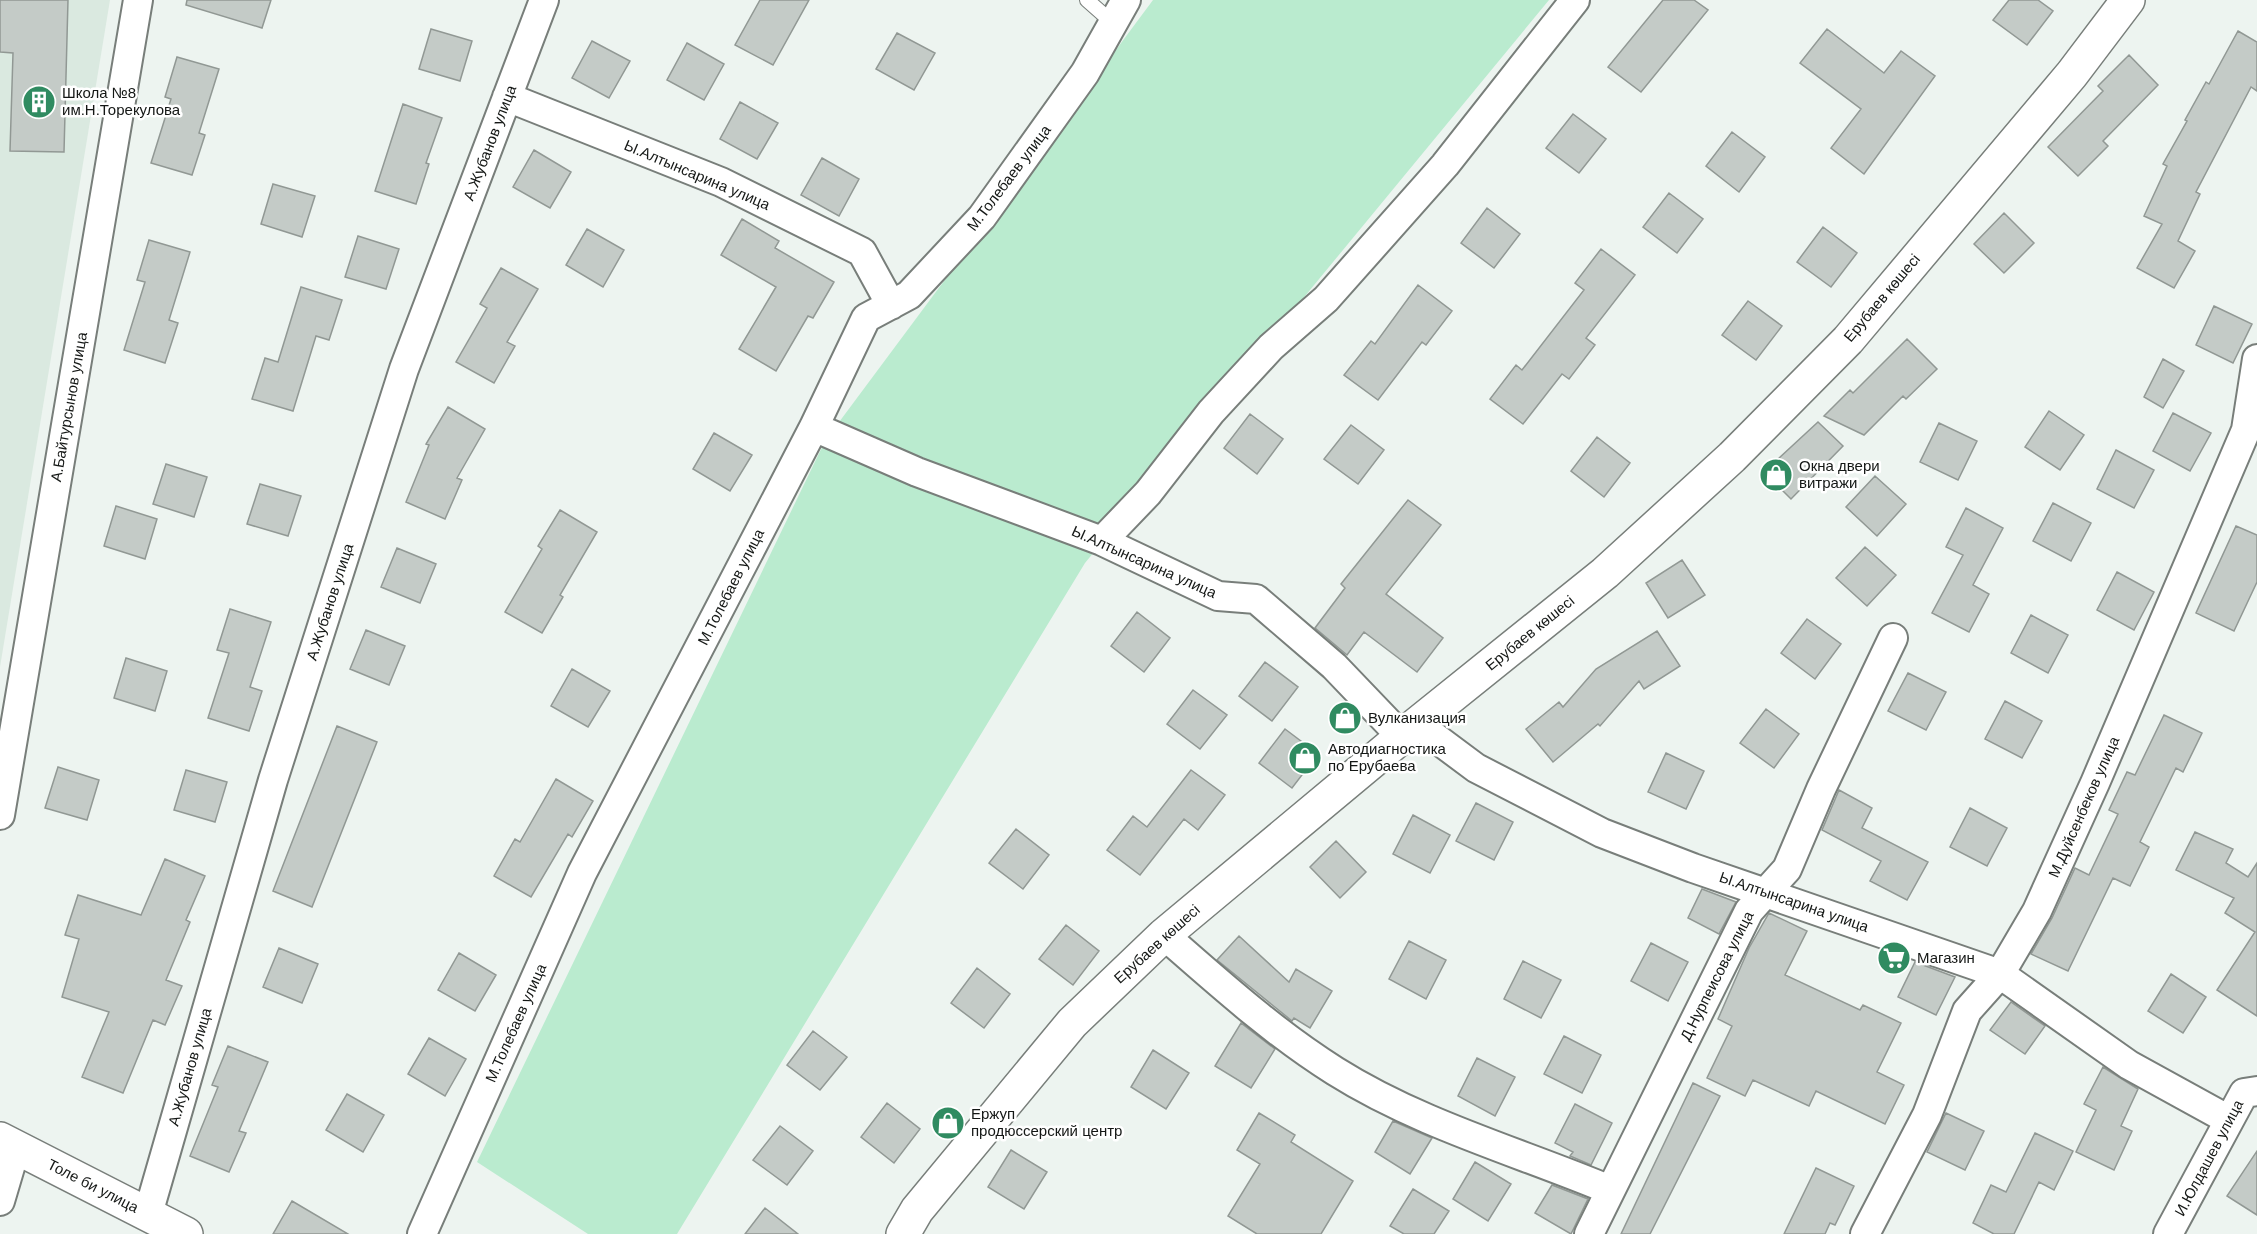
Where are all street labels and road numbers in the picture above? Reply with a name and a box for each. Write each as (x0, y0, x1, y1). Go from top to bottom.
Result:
street label: А.Жубанов улица (460, 82, 520, 203)
street label: М.Толебаев улица (963, 121, 1054, 234)
street label: Ы.Алтынсарина улица (622, 136, 773, 213)
street label: Ерубаев көшесі (1840, 250, 1923, 345)
street label: А.Байтурсынов улица (47, 330, 90, 483)
street label: Ы.Алтынсарина улица (1069, 522, 1220, 601)
street label: М.Толебаев улица (694, 525, 767, 648)
street label: А.Жубанов улица (303, 541, 357, 663)
street label: Ерубаев көшесі (1482, 592, 1577, 674)
street label: М.Дуйсенбеков улица (2045, 733, 2123, 880)
street label: Ы.Алтынсарина улица (1717, 868, 1872, 935)
street label: Ерубаев көшесі (1110, 901, 1203, 986)
street label: Д.Нурпеисова улица (1676, 908, 1757, 1043)
street label: М.Толебаев улица (482, 960, 550, 1085)
street label: А.Жубанов улица (165, 1005, 215, 1128)
street label: И.Юлдашев улица (2171, 1096, 2247, 1219)
street label: Толе би улица (45, 1155, 142, 1216)

